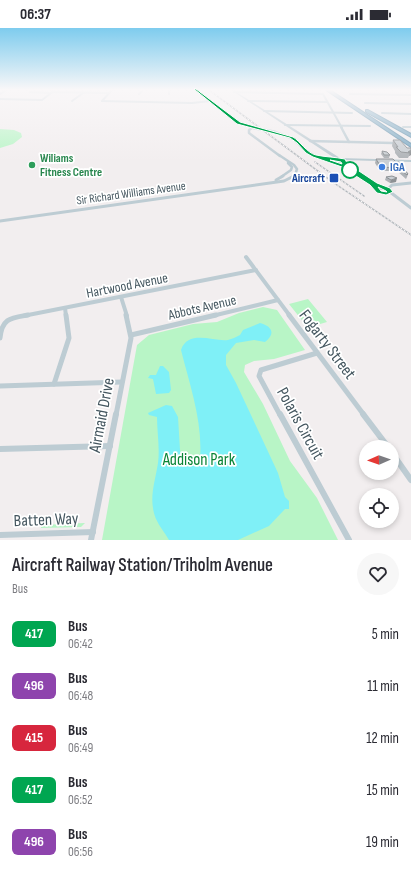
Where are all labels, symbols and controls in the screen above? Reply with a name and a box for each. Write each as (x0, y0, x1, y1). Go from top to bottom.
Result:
text: 06:37 (20, 5, 51, 24)
place label: Wiliams Fitness Centre (40, 151, 102, 180)
marker: Wiliams Fitness Centre (27, 160, 37, 170)
place label: IGA (390, 160, 405, 175)
unlabelled marker (341, 161, 359, 179)
marker: IGA (377, 162, 387, 172)
place label: Aircraft (291, 171, 325, 186)
marker: Aircraft (328, 172, 340, 184)
street label: Sir Richard Williams Avenue (76, 178, 187, 209)
street label: Hartwood Avenue (85, 269, 169, 302)
street label: Abbots Avenue (165, 291, 238, 324)
street label: Fogarty Street (295, 306, 360, 383)
street label: Airmaid Drive (85, 376, 119, 455)
street label: Polaris Circuit (272, 384, 328, 463)
north arrow (359, 440, 399, 480)
map controls (359, 440, 399, 528)
park label: Addison Park (162, 450, 236, 470)
button: locate (359, 488, 399, 528)
street label: Batten Way (13, 509, 79, 531)
button: heart (357, 553, 399, 595)
text: Aircraft Railway Station/Triholm Avenue (12, 554, 273, 577)
text: Bus (12, 581, 28, 597)
text: Bus (68, 617, 87, 636)
text: 417 (25, 625, 43, 642)
text: 5 min (372, 625, 399, 644)
text: 06:42 (68, 636, 93, 652)
text: Bus (68, 669, 87, 688)
text: 496 (24, 677, 44, 694)
text: 11 min (367, 677, 399, 696)
text: 06:48 (68, 688, 93, 704)
text: Bus (68, 721, 87, 740)
text: 415 (25, 729, 43, 746)
text: 12 min (366, 729, 399, 748)
text: 06:49 (68, 740, 93, 756)
text: Bus (68, 773, 87, 792)
text: 417 (25, 781, 43, 798)
text: 15 min (367, 781, 399, 800)
text: 06:52 (68, 792, 93, 808)
text: Bus (68, 825, 87, 844)
text: 496 (24, 833, 44, 850)
text: 19 min (366, 833, 399, 852)
text: 06:56 (68, 844, 93, 860)

